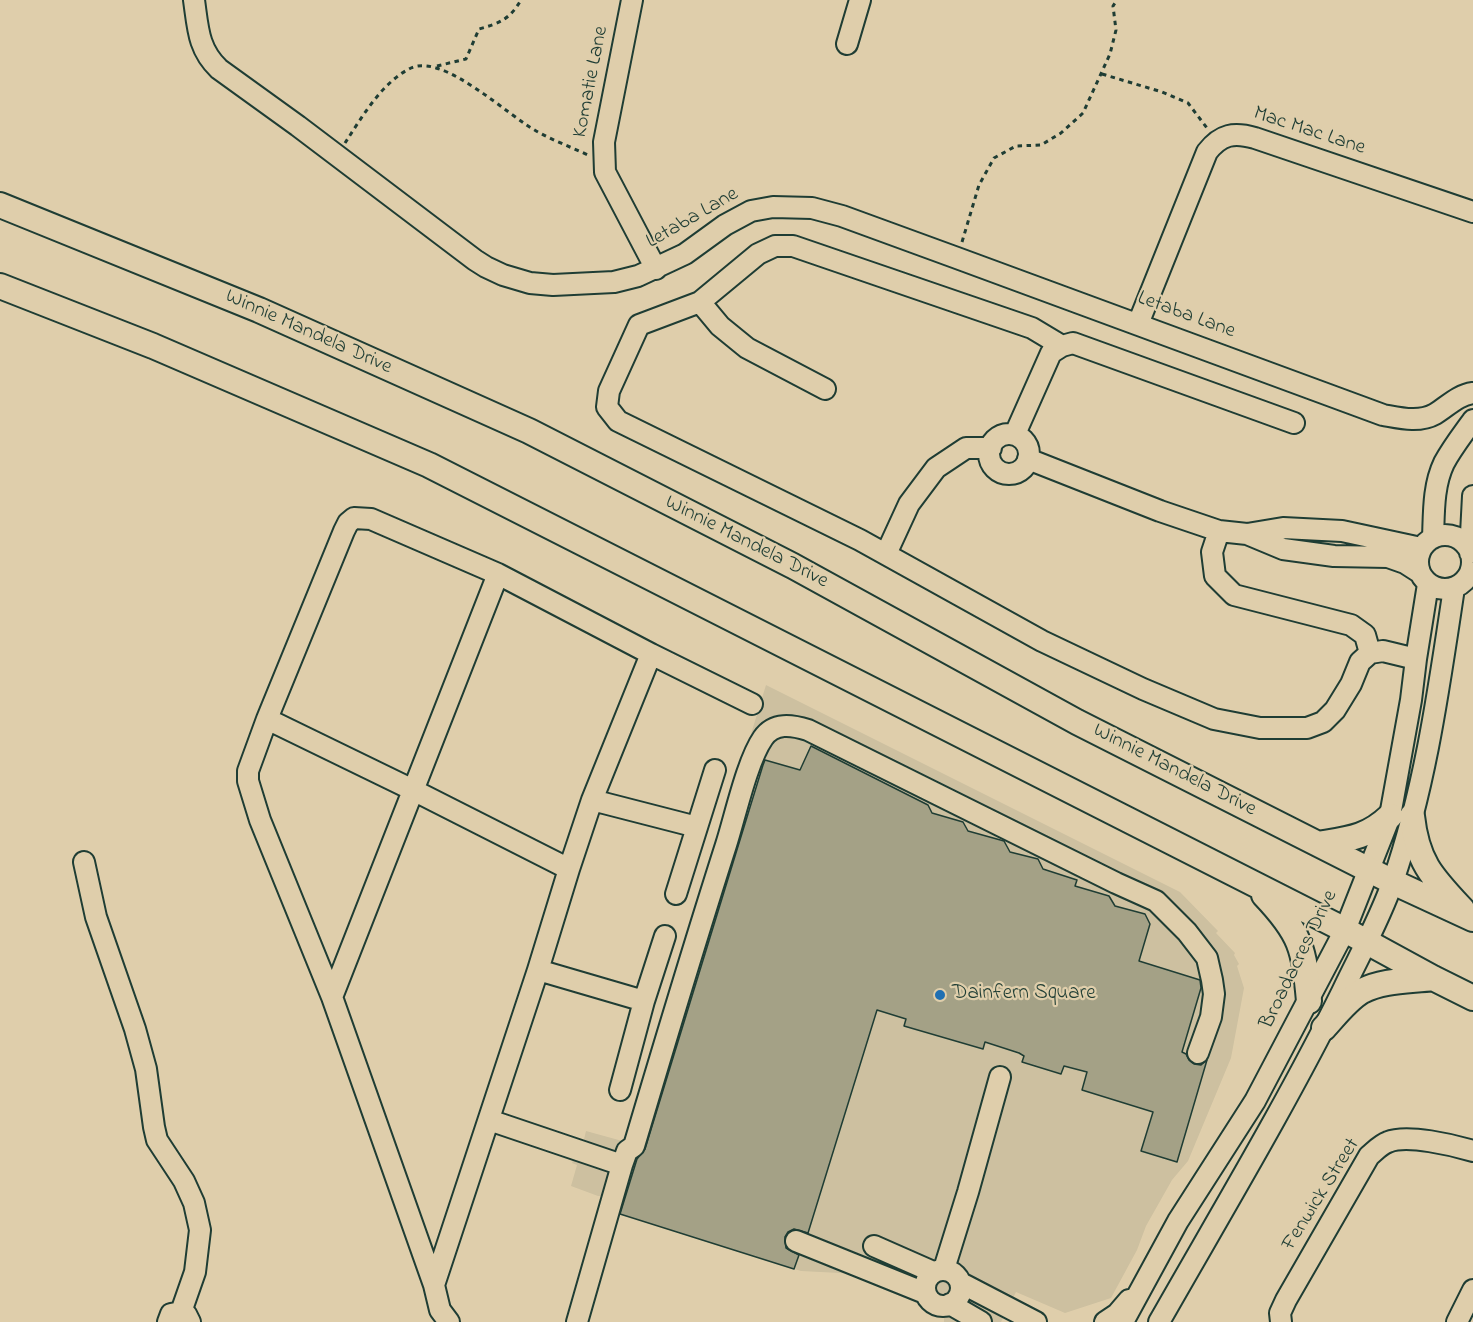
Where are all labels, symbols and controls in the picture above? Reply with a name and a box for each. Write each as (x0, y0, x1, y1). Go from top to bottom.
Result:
street label: Komatie Lane (569, 24, 615, 140)
street label: Mac Mac Lane (1250, 102, 1368, 162)
street label: Letaba Lane (642, 183, 744, 255)
street label: Winnie Mandela Drive (221, 285, 395, 381)
street label: Letaba Lane (1134, 287, 1238, 345)
street label: Winnie Mandela Drive (660, 491, 832, 595)
street label: Winnie Mandela Drive (1088, 719, 1260, 823)
street label: Broadacres Drive (1256, 887, 1344, 1033)
place label: Dainfern Square (952, 982, 1096, 1008)
marker: Dainfern Square (933, 988, 947, 1002)
street label: Fenwick Street (1278, 1134, 1366, 1256)

